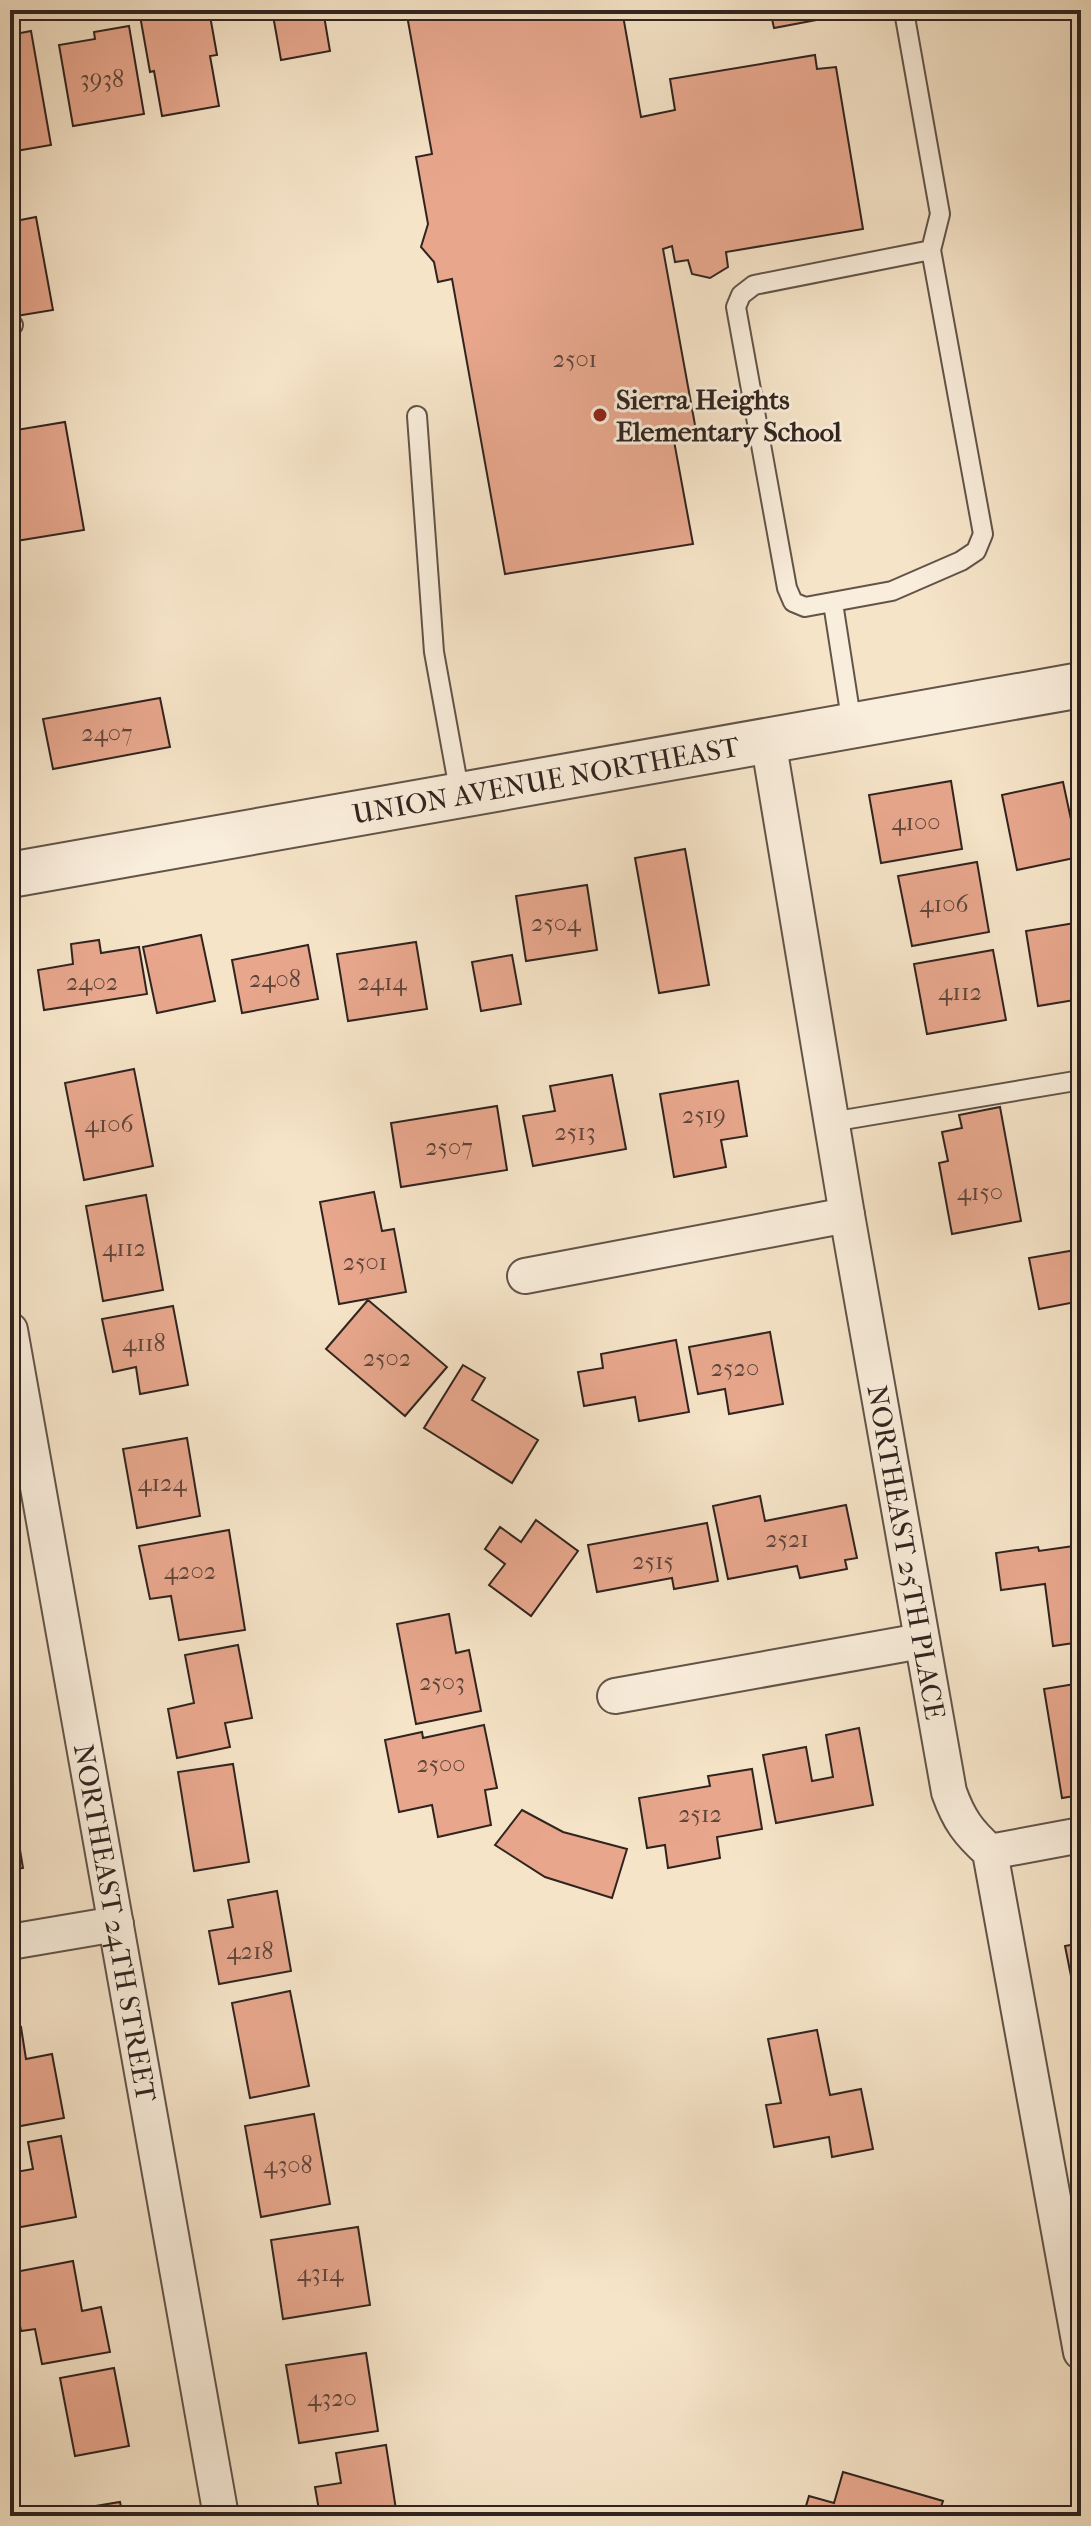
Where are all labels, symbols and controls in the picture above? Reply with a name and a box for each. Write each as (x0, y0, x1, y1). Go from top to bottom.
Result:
house number: 3938 (80, 65, 124, 93)
house number: 2501 (553, 345, 597, 373)
place label: Sierra Heights Elementary School (616, 383, 842, 448)
marker: Sierra Heights Elementary School (591, 406, 609, 424)
house number: 2407 (81, 719, 133, 747)
street label: UNION AVENUE NORTHEAST (350, 729, 743, 831)
house number: 4100 (891, 808, 941, 836)
house number: 4106 (920, 890, 969, 918)
house number: 2504 (531, 909, 582, 937)
house number: 2408 (249, 965, 301, 993)
house number: 2402 (66, 968, 118, 996)
house number: 2414 (357, 968, 407, 996)
house number: 4112 (938, 978, 982, 1006)
house number: 2519 (682, 1101, 726, 1129)
house number: 4106 (85, 1110, 134, 1138)
house number: 2513 (554, 1118, 596, 1146)
house number: 2507 (425, 1133, 473, 1161)
house number: 4150 (957, 1178, 1003, 1206)
house number: 4112 (102, 1234, 146, 1262)
house number: 2501 (343, 1248, 387, 1276)
house number: 4118 (122, 1329, 166, 1357)
house number: 2502 (363, 1344, 411, 1372)
house number: 2520 (711, 1354, 759, 1382)
street label: NORTHEAST 25TH PLACE (861, 1382, 952, 1722)
house number: 4124 (137, 1469, 187, 1497)
house number: 2521 (765, 1525, 809, 1553)
house number: 2515 (632, 1547, 674, 1575)
house number: 4202 (164, 1557, 216, 1585)
house number: 2503 (419, 1668, 465, 1696)
street label: NORTHEAST 24TH STREET (67, 1741, 164, 2105)
house number: 2500 (416, 1750, 466, 1778)
house number: 2512 (678, 1800, 722, 1828)
house number: 4218 (226, 1937, 274, 1965)
house number: 4308 (263, 2151, 313, 2179)
house number: 4314 (297, 2259, 344, 2287)
house number: 4320 (307, 2384, 357, 2412)

